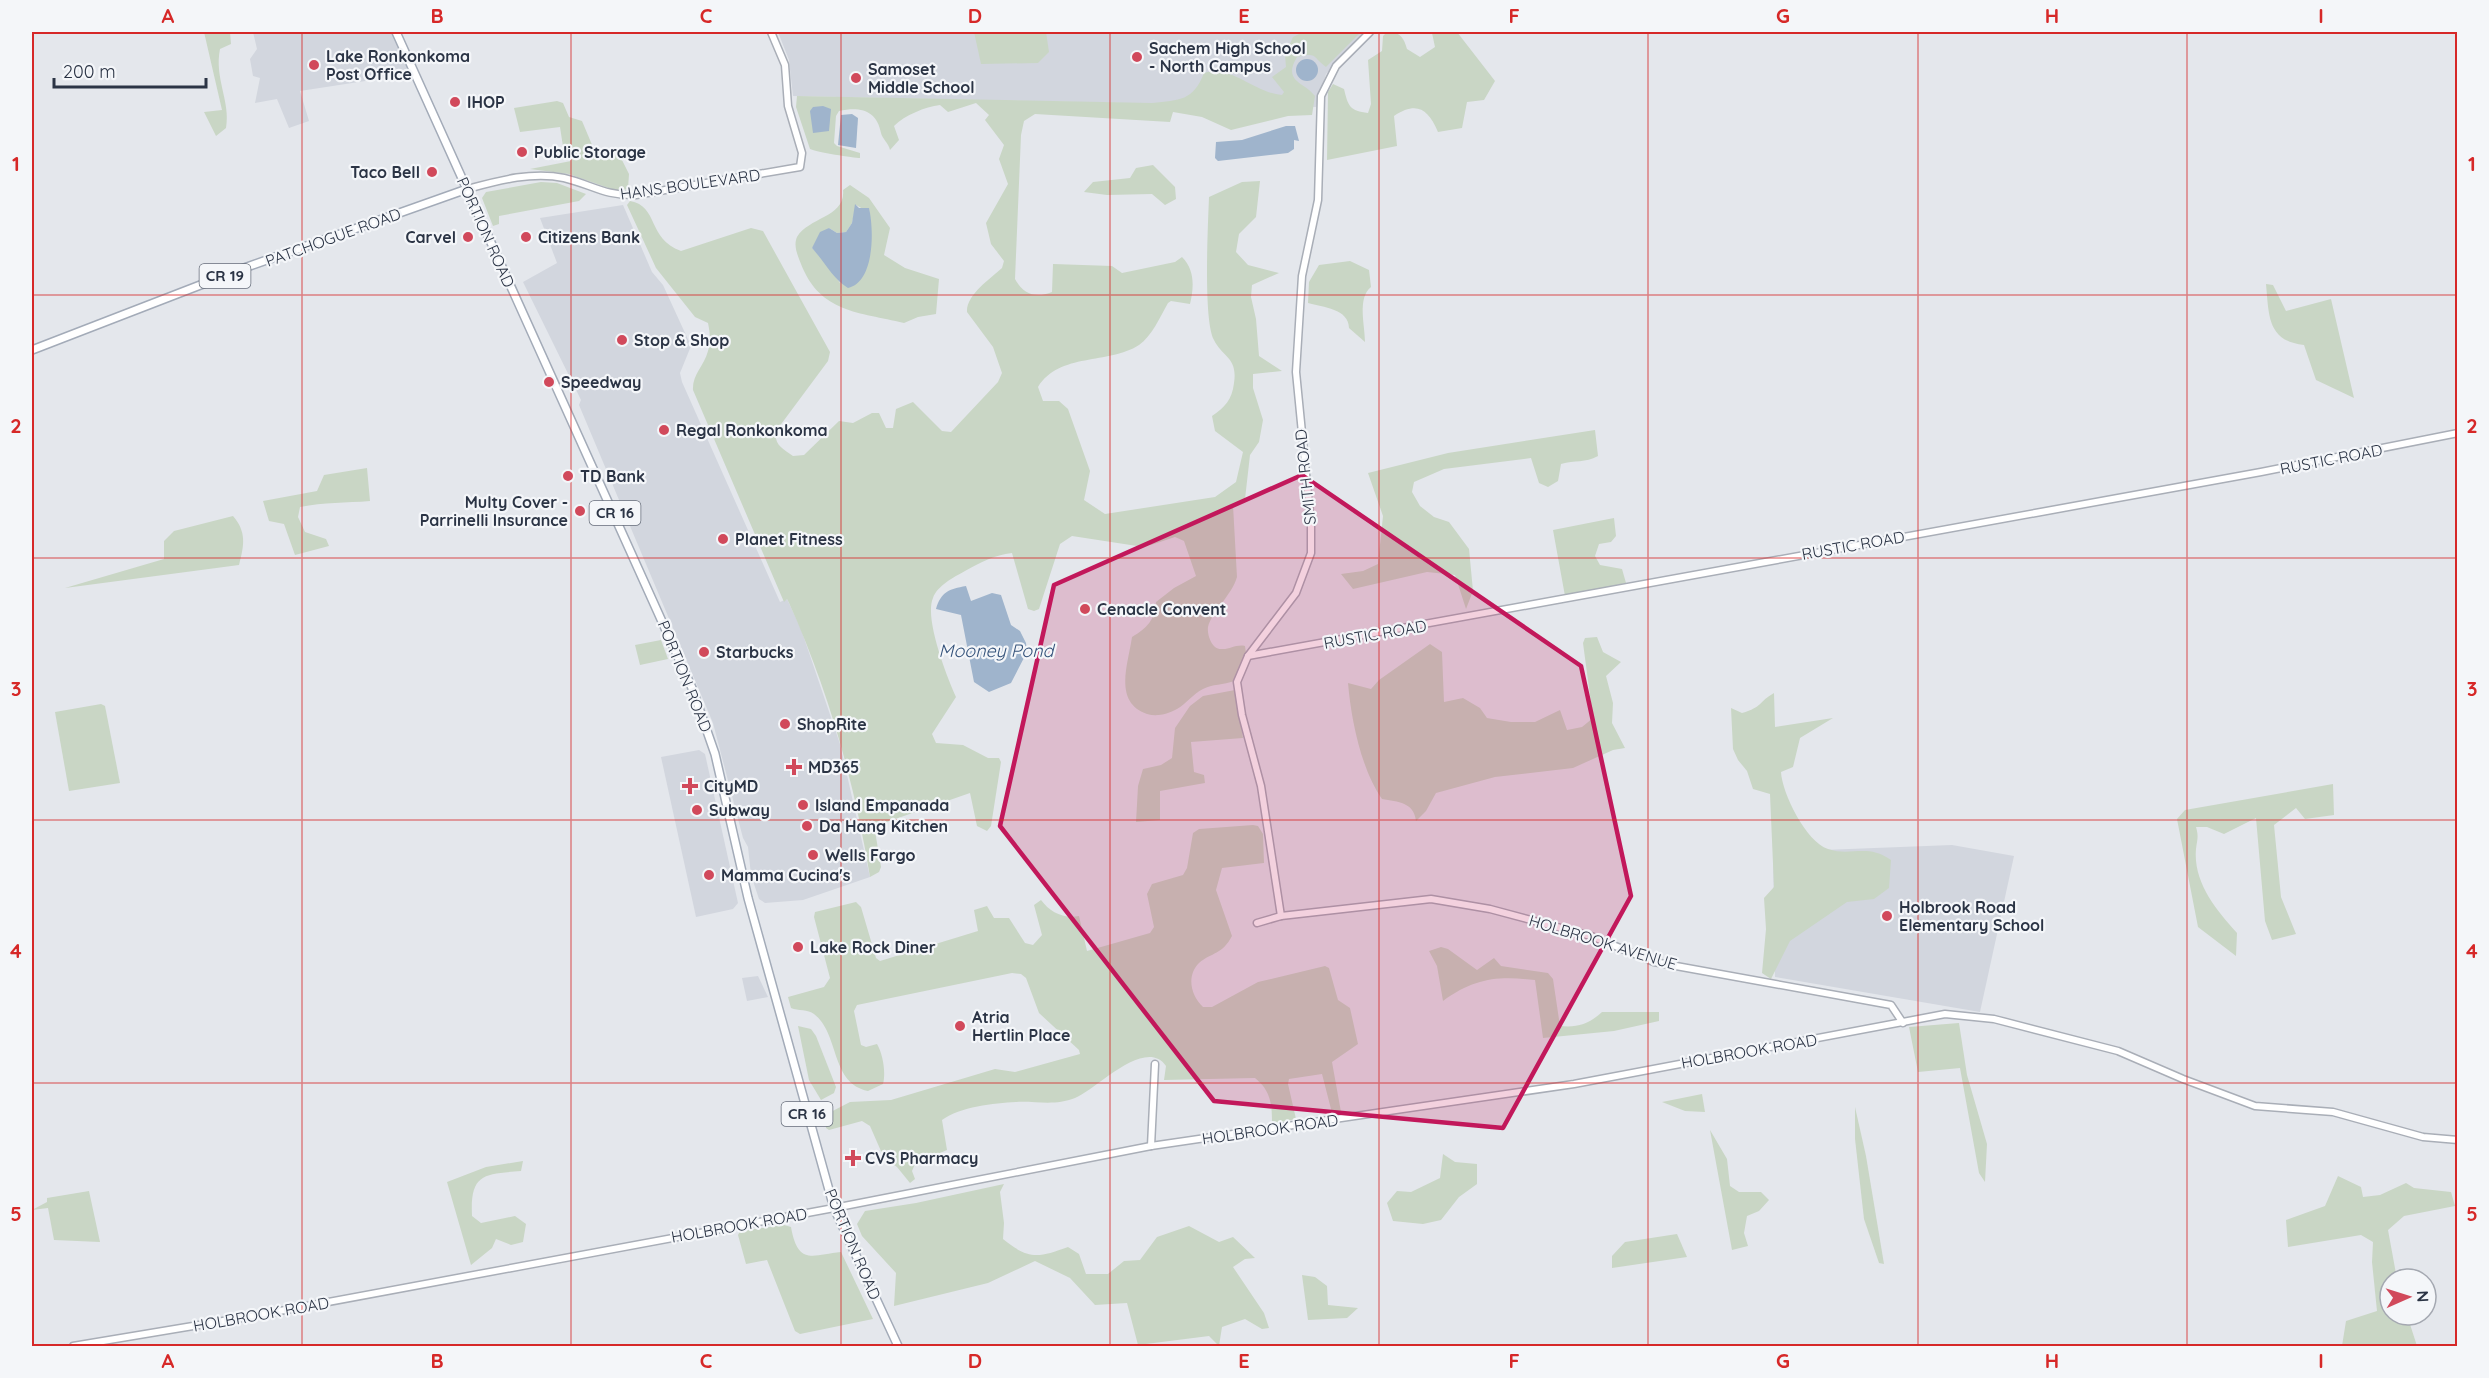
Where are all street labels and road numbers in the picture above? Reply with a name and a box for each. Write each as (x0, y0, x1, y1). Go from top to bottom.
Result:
street label: HANS BOULEVARD (619, 164, 761, 204)
street label: PORTION ROAD (453, 174, 519, 290)
street label: PATCHOGUE ROAD (263, 203, 403, 271)
road number: CR 19 (200, 264, 250, 288)
street label: SMITH ROAD (1290, 428, 1320, 526)
street label: RUSTIC ROAD (2278, 439, 2384, 479)
road number: CR 16 (590, 501, 640, 525)
street label: RUSTIC ROAD (1800, 526, 1906, 564)
street label: RUSTIC ROAD (1322, 615, 1428, 653)
street label: PORTION ROAD (653, 617, 717, 735)
street label: HOLBROOK AVENUE (1527, 910, 1679, 974)
street label: HOLBROOK ROAD (1680, 1029, 1818, 1073)
road number: CR 16 (782, 1102, 832, 1126)
street label: HOLBROOK ROAD (1201, 1110, 1339, 1148)
street label: PORTION ROAD (821, 1185, 885, 1303)
street label: HOLBROOK ROAD (670, 1203, 808, 1247)
street label: HOLBROOK ROAD (192, 1292, 330, 1336)

